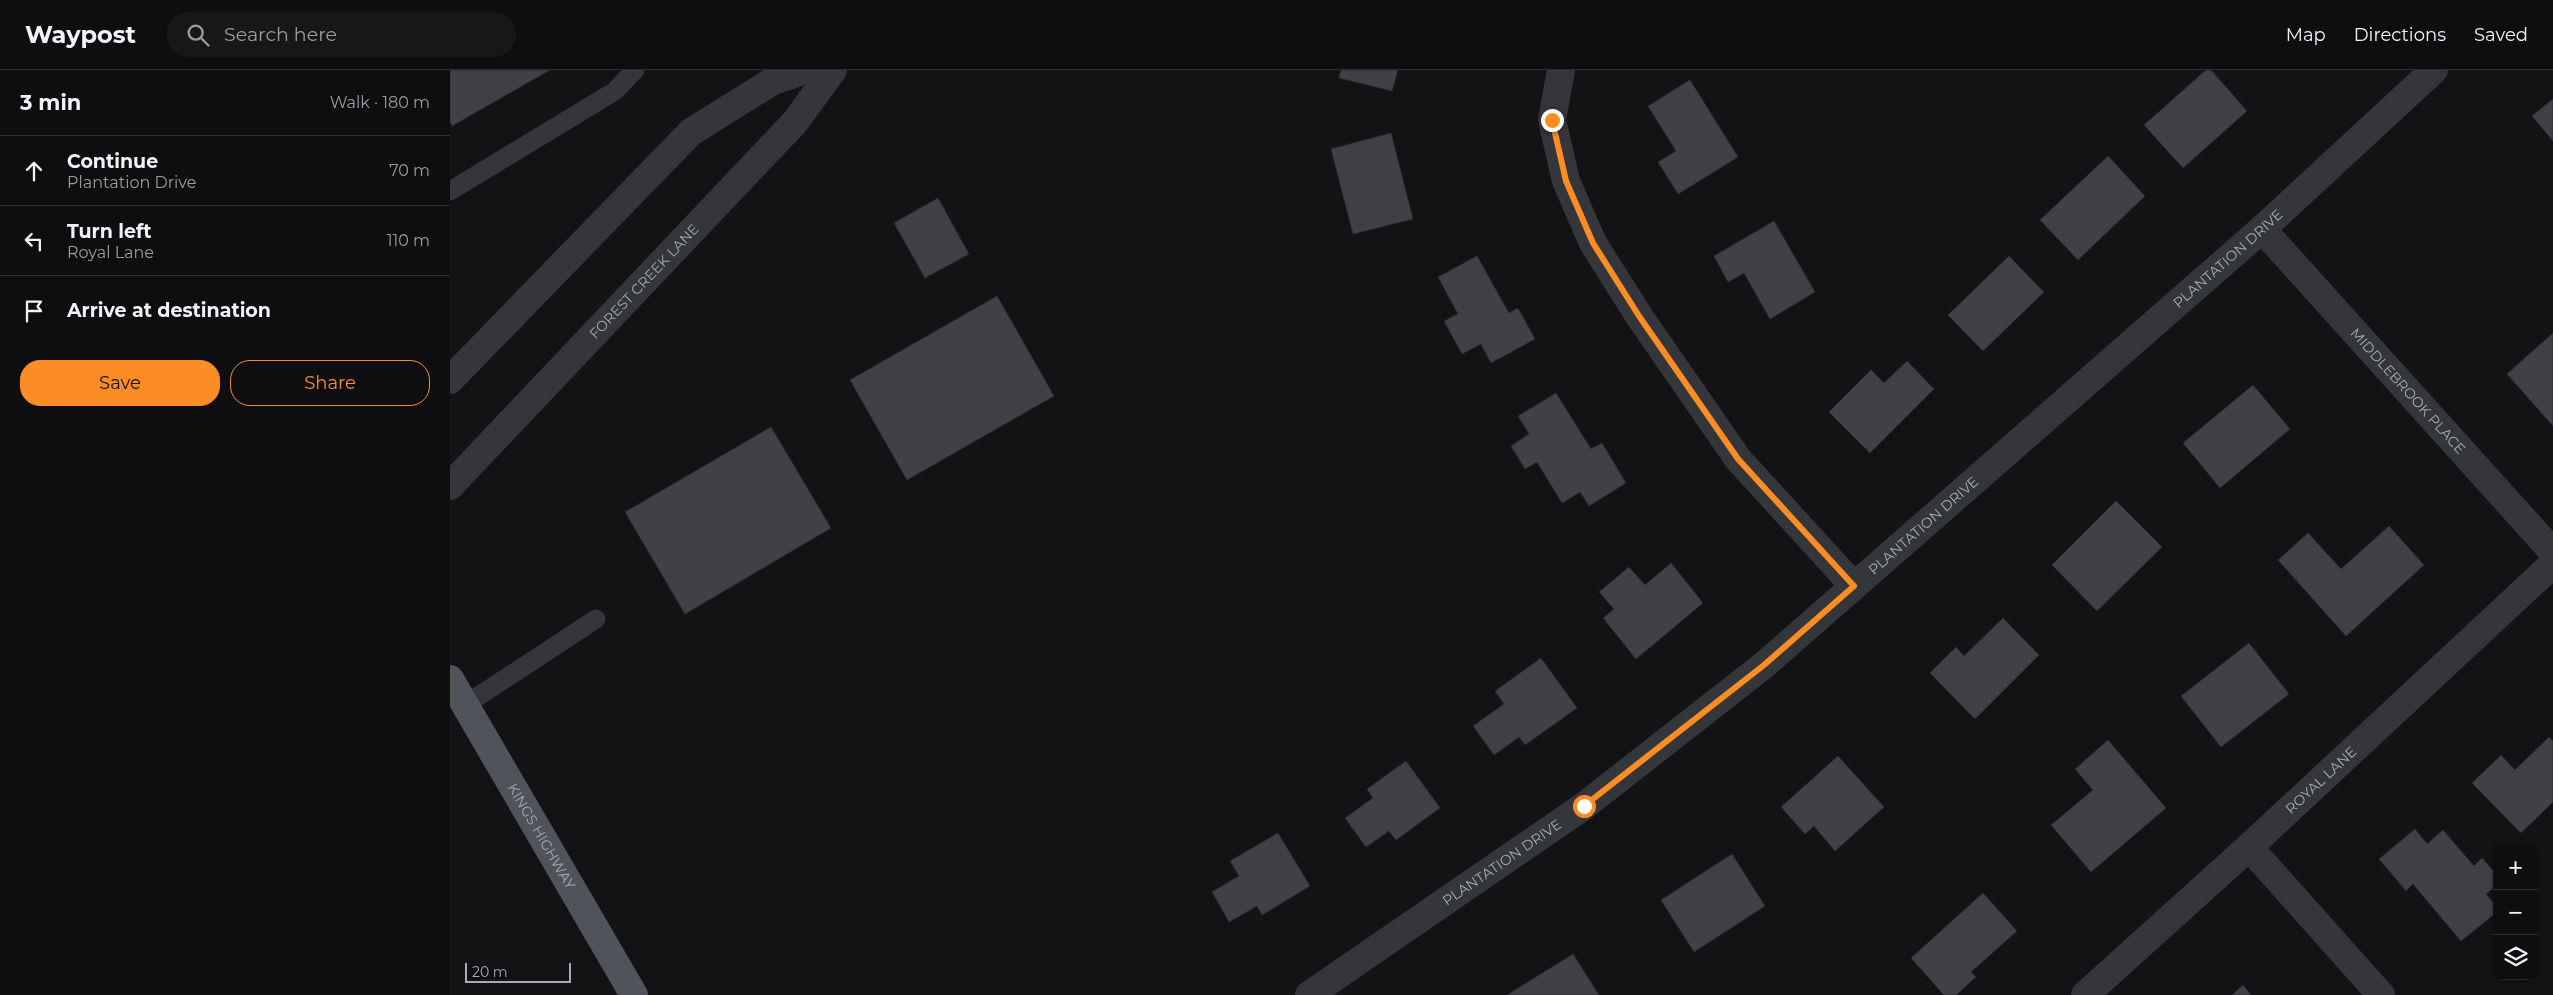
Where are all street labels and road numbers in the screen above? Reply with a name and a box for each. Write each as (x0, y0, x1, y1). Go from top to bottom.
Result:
street label: PLANTATION DRIVE (2169, 205, 2286, 312)
street label: FOREST CREEK LANE (585, 220, 703, 343)
street label: MIDDLEBROOK PLACE (2346, 324, 2469, 458)
street label: PLANTATION DRIVE (1864, 473, 1982, 579)
street label: ROYAL LANE (2281, 743, 2360, 818)
street label: KINGS HIGHWAY (504, 780, 580, 893)
street label: PLANTATION DRIVE (1439, 815, 1565, 910)

